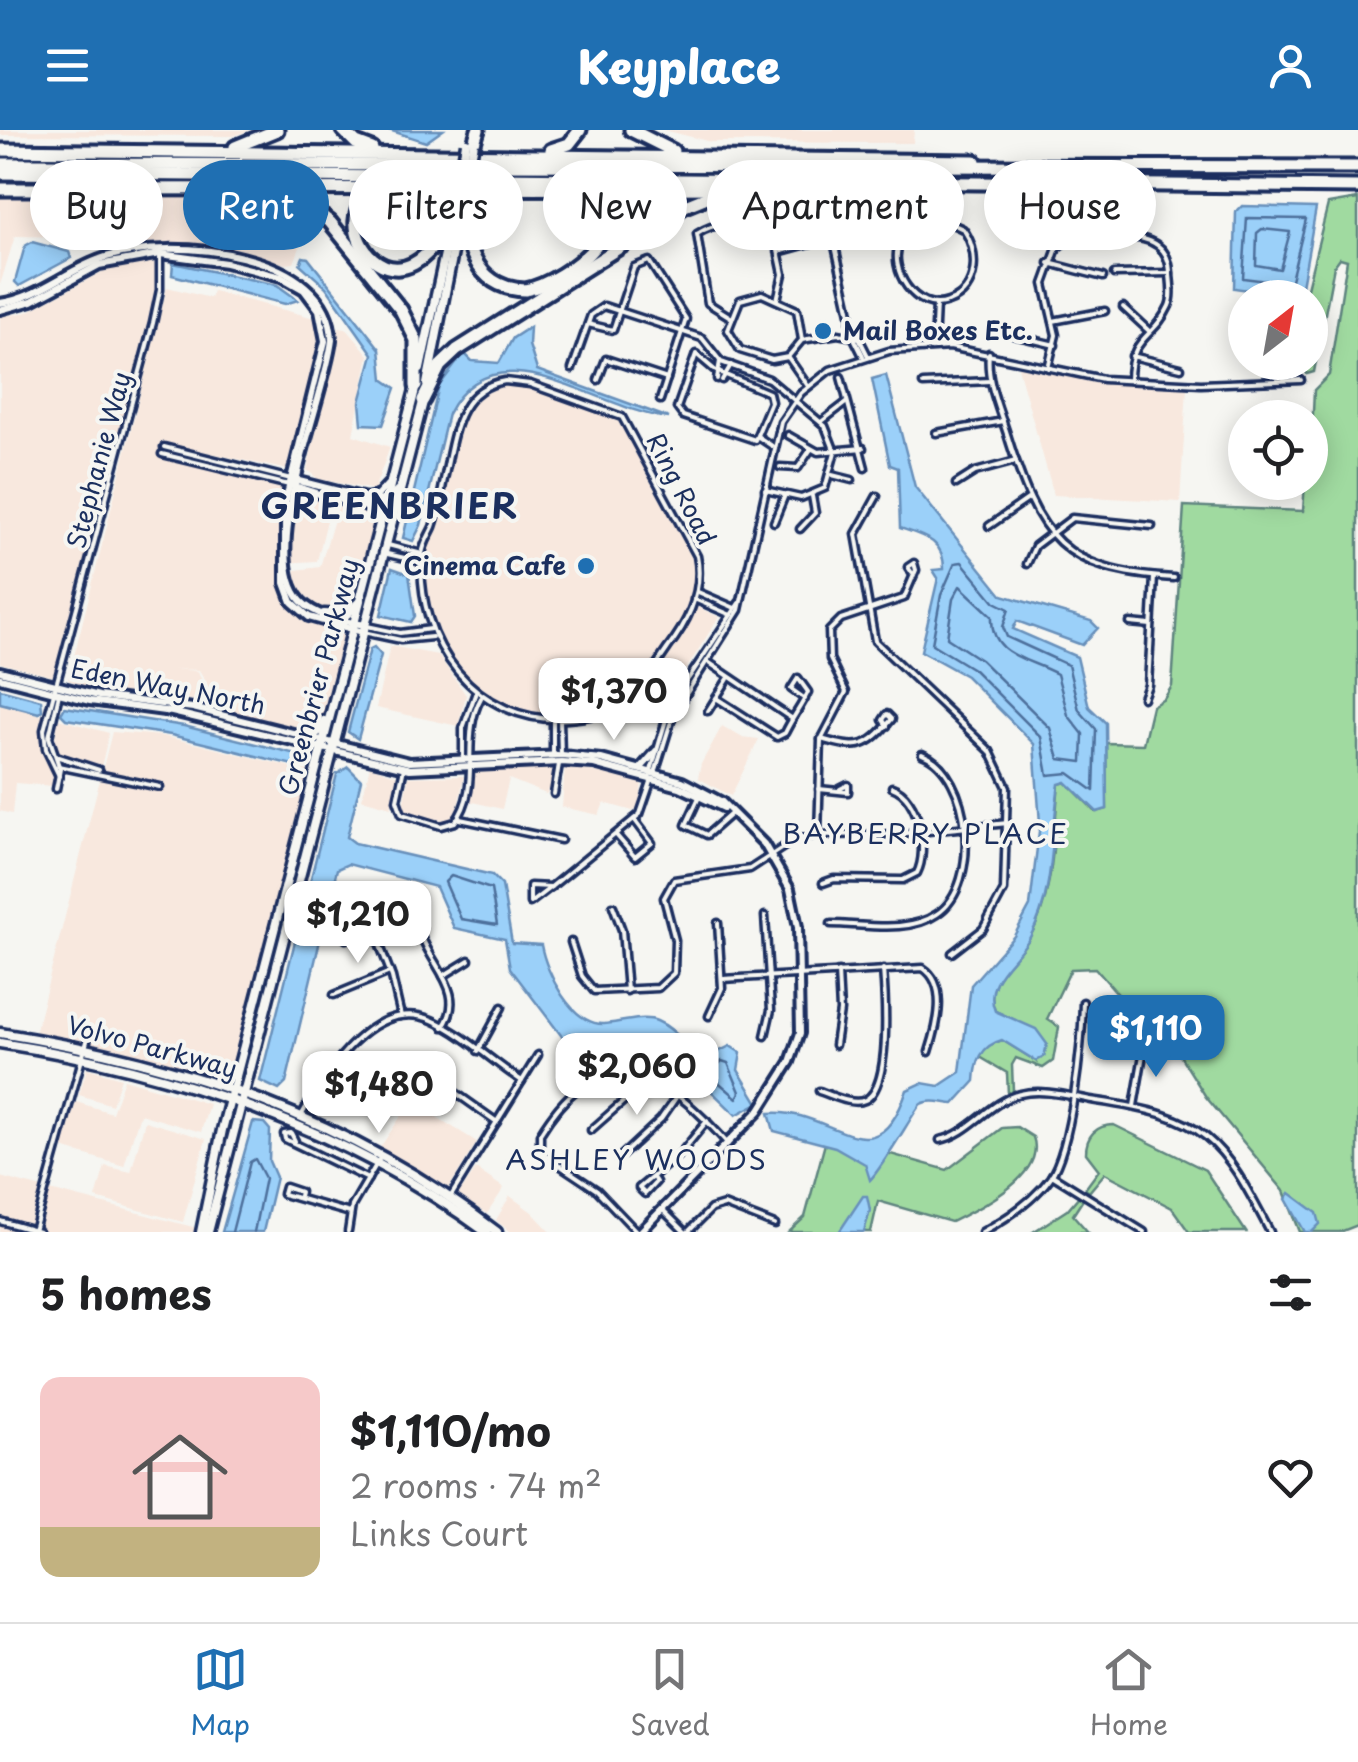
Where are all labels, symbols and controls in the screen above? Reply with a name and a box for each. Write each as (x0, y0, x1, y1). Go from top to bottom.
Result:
text: Keyplace (578, 31, 780, 99)
icon: menu (40, 38, 95, 93)
icon: person (1263, 38, 1318, 93)
chip: Buy (30, 160, 163, 250)
chip: Rent (183, 160, 329, 250)
chip: Filters (349, 160, 523, 250)
chip: New (543, 160, 687, 250)
chip: Apartment (707, 160, 964, 250)
chip: House (984, 160, 1156, 250)
north arrow (1228, 280, 1328, 380)
map controls (1228, 280, 1328, 500)
place label: Mail Boxes Etc. (843, 311, 1033, 349)
marker: Mail Boxes Etc. (812, 320, 834, 342)
street label: Stephanie Way (56, 367, 140, 552)
button: locate (1228, 400, 1328, 500)
street label: Ring Road (637, 426, 726, 551)
district label: GREENBRIER (260, 478, 520, 531)
place label: Cinema Cafe (403, 546, 566, 584)
street label: Greenbrier Parkway (268, 554, 368, 800)
marker: Cinema Cafe (575, 555, 597, 577)
street label: Eden Way North (68, 649, 269, 724)
pin: $1,370 (533, 658, 695, 743)
text: $1,370 (561, 666, 667, 714)
district label: BAYBERRY PLACE (783, 811, 1069, 854)
pin: $1,210 (277, 881, 439, 966)
text: $1,210 (306, 889, 410, 937)
pin: $1,110 (1075, 995, 1237, 1080)
text: $1,110 (1110, 1003, 1203, 1051)
street label: Volvo Parkway (63, 1005, 241, 1087)
pin: $2,060 (556, 1033, 718, 1118)
text: $2,060 (578, 1041, 696, 1089)
pin: $1,480 (298, 1051, 460, 1136)
text: $1,480 (324, 1059, 434, 1107)
district label: ASHLEY WOODS (505, 1137, 769, 1180)
text: 5 homes (40, 1261, 212, 1324)
icon: filters (1263, 1265, 1318, 1320)
text: $1,110/mo (350, 1398, 551, 1461)
icon: home (120, 1417, 240, 1537)
icon: heart (1263, 1450, 1318, 1505)
text: 2 rooms · 74 m² (350, 1461, 602, 1509)
text: Links Court (350, 1509, 528, 1557)
tab: Map (190, 1642, 250, 1745)
tab: Saved (630, 1642, 710, 1745)
tab: Home (1090, 1642, 1168, 1745)

